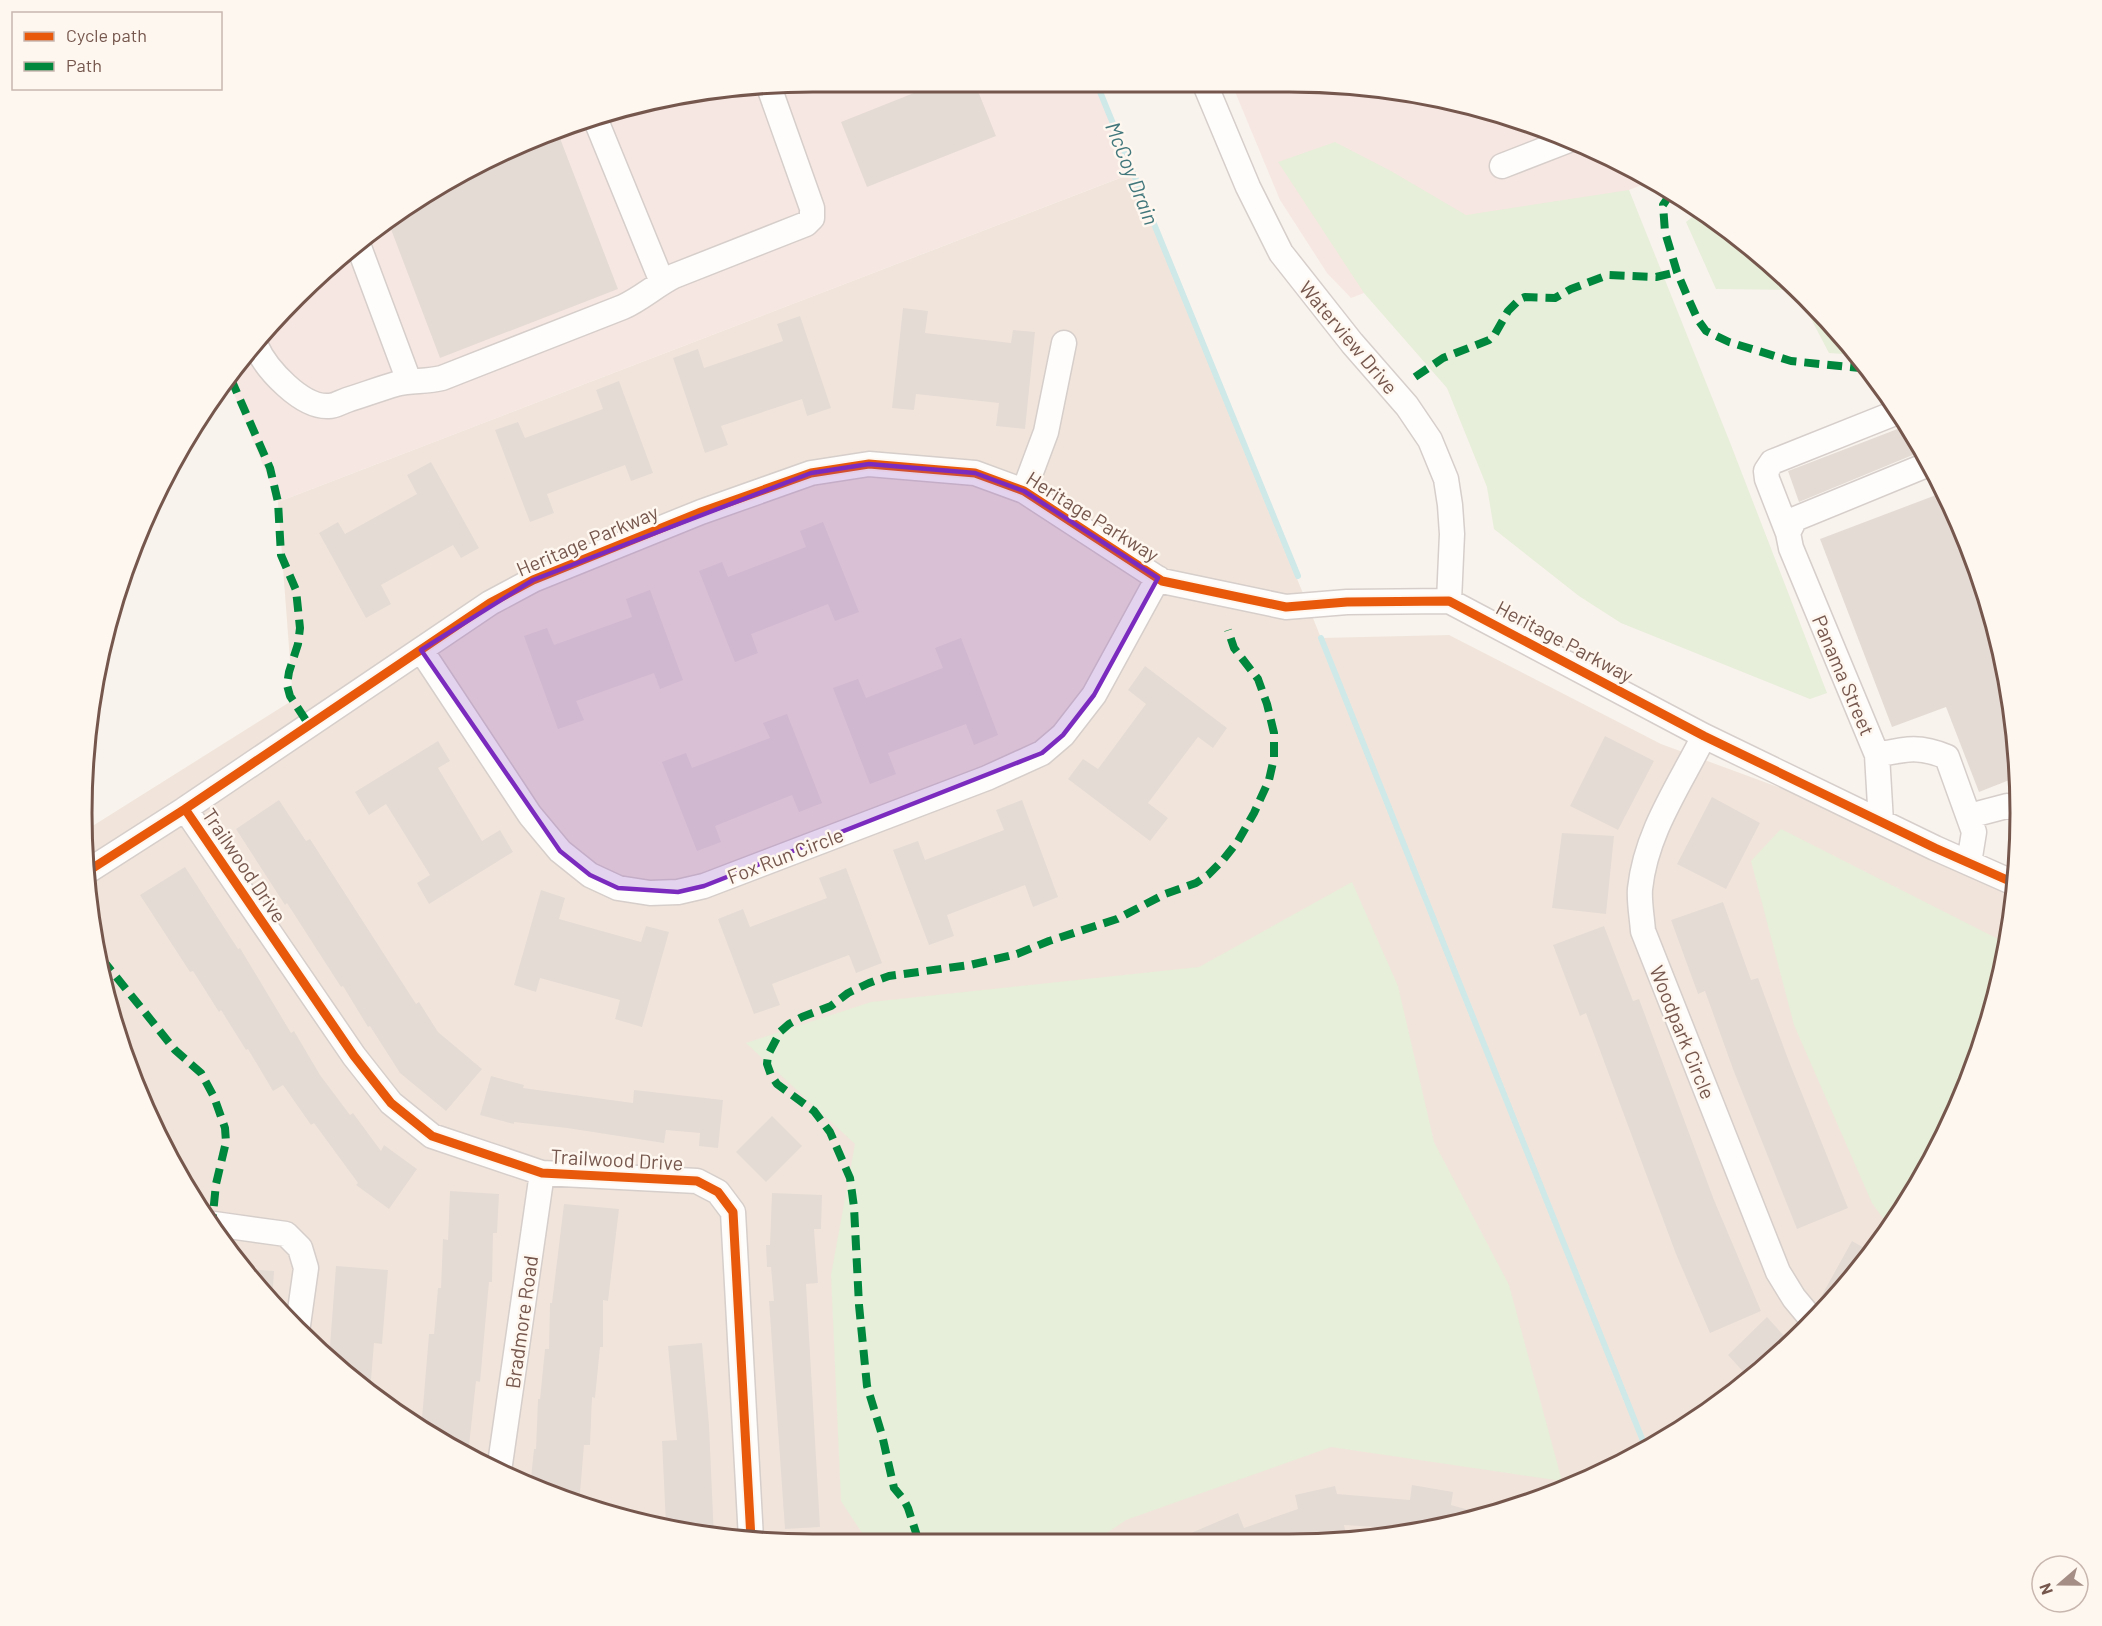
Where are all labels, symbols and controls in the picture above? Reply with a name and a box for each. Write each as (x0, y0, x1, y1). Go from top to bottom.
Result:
legend (12, 12, 222, 90)
text: Cycle path (66, 24, 147, 46)
text: Path (66, 54, 102, 76)
water label: McCoy Drain (1101, 118, 1165, 228)
street label: Waterview Drive (1295, 276, 1403, 398)
street label: Heritage Parkway (1022, 466, 1164, 566)
street label: Heritage Parkway (512, 499, 662, 581)
street label: Heritage Parkway (1492, 595, 1638, 687)
street label: Panama Street (1808, 611, 1880, 739)
street label: Trailwood Drive (198, 803, 292, 927)
street label: Fox Run Circle (723, 822, 847, 888)
street label: Woodpark Circle (1645, 962, 1721, 1102)
street label: Trailwood Drive (550, 1144, 684, 1174)
street label: Bradmore Road (500, 1254, 542, 1390)
north arrow (2030, 1554, 2090, 1614)
text: N (2035, 1581, 2056, 1598)

